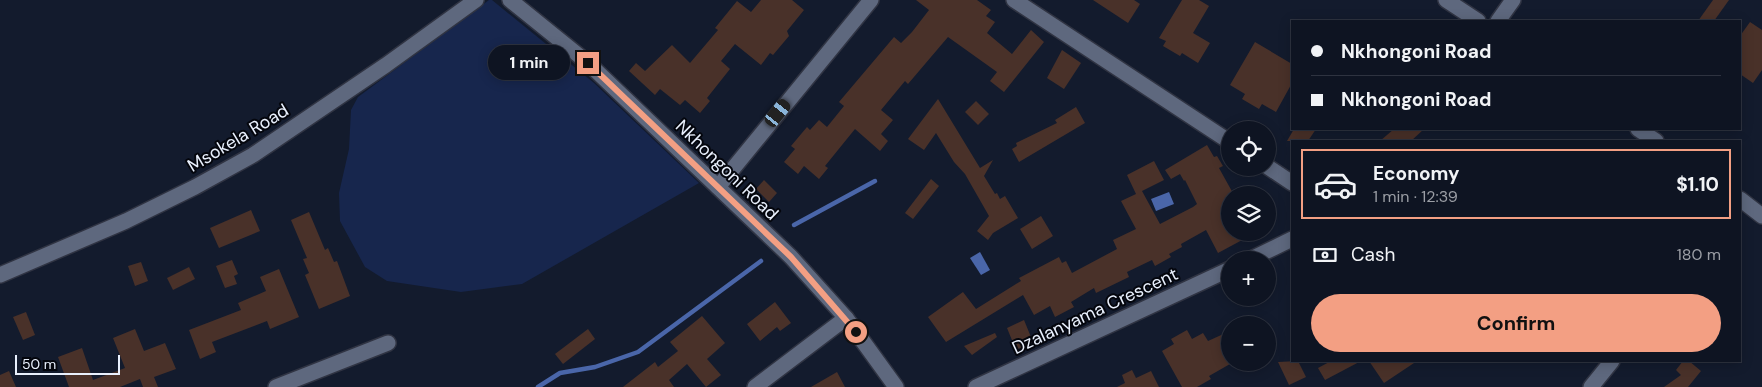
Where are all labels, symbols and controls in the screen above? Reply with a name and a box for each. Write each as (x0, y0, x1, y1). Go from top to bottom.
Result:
text: Nkhongoni Road (1341, 39, 1491, 64)
callout: 1 min (488, 46, 570, 80)
text: 1 min (510, 52, 548, 73)
route end (577, 52, 599, 74)
text: Nkhongoni Road (1341, 87, 1491, 112)
car (762, 97, 793, 129)
street label: Msokela Road (183, 98, 293, 178)
street label: Nkhongoni Road (670, 115, 784, 225)
map controls (1221, 121, 1276, 371)
button: locate (1221, 121, 1276, 176)
text: Economy (1373, 161, 1460, 186)
icon: car (1313, 162, 1358, 207)
text: $1.10 (1676, 172, 1719, 197)
button: layers (1221, 186, 1276, 241)
text: 1 min · 12:39 (1373, 186, 1458, 207)
icon: cash (1311, 241, 1339, 269)
text: Cash (1351, 242, 1395, 267)
text: 180 m (1677, 244, 1721, 265)
button: + (1221, 251, 1276, 306)
street label: Dzalanyama Crescent (1008, 262, 1182, 360)
button: Confirm (1311, 294, 1721, 352)
button: − (1221, 316, 1276, 371)
route start (845, 321, 867, 343)
scale bar (15, 352, 120, 375)
text: 50 m (22, 355, 56, 373)

